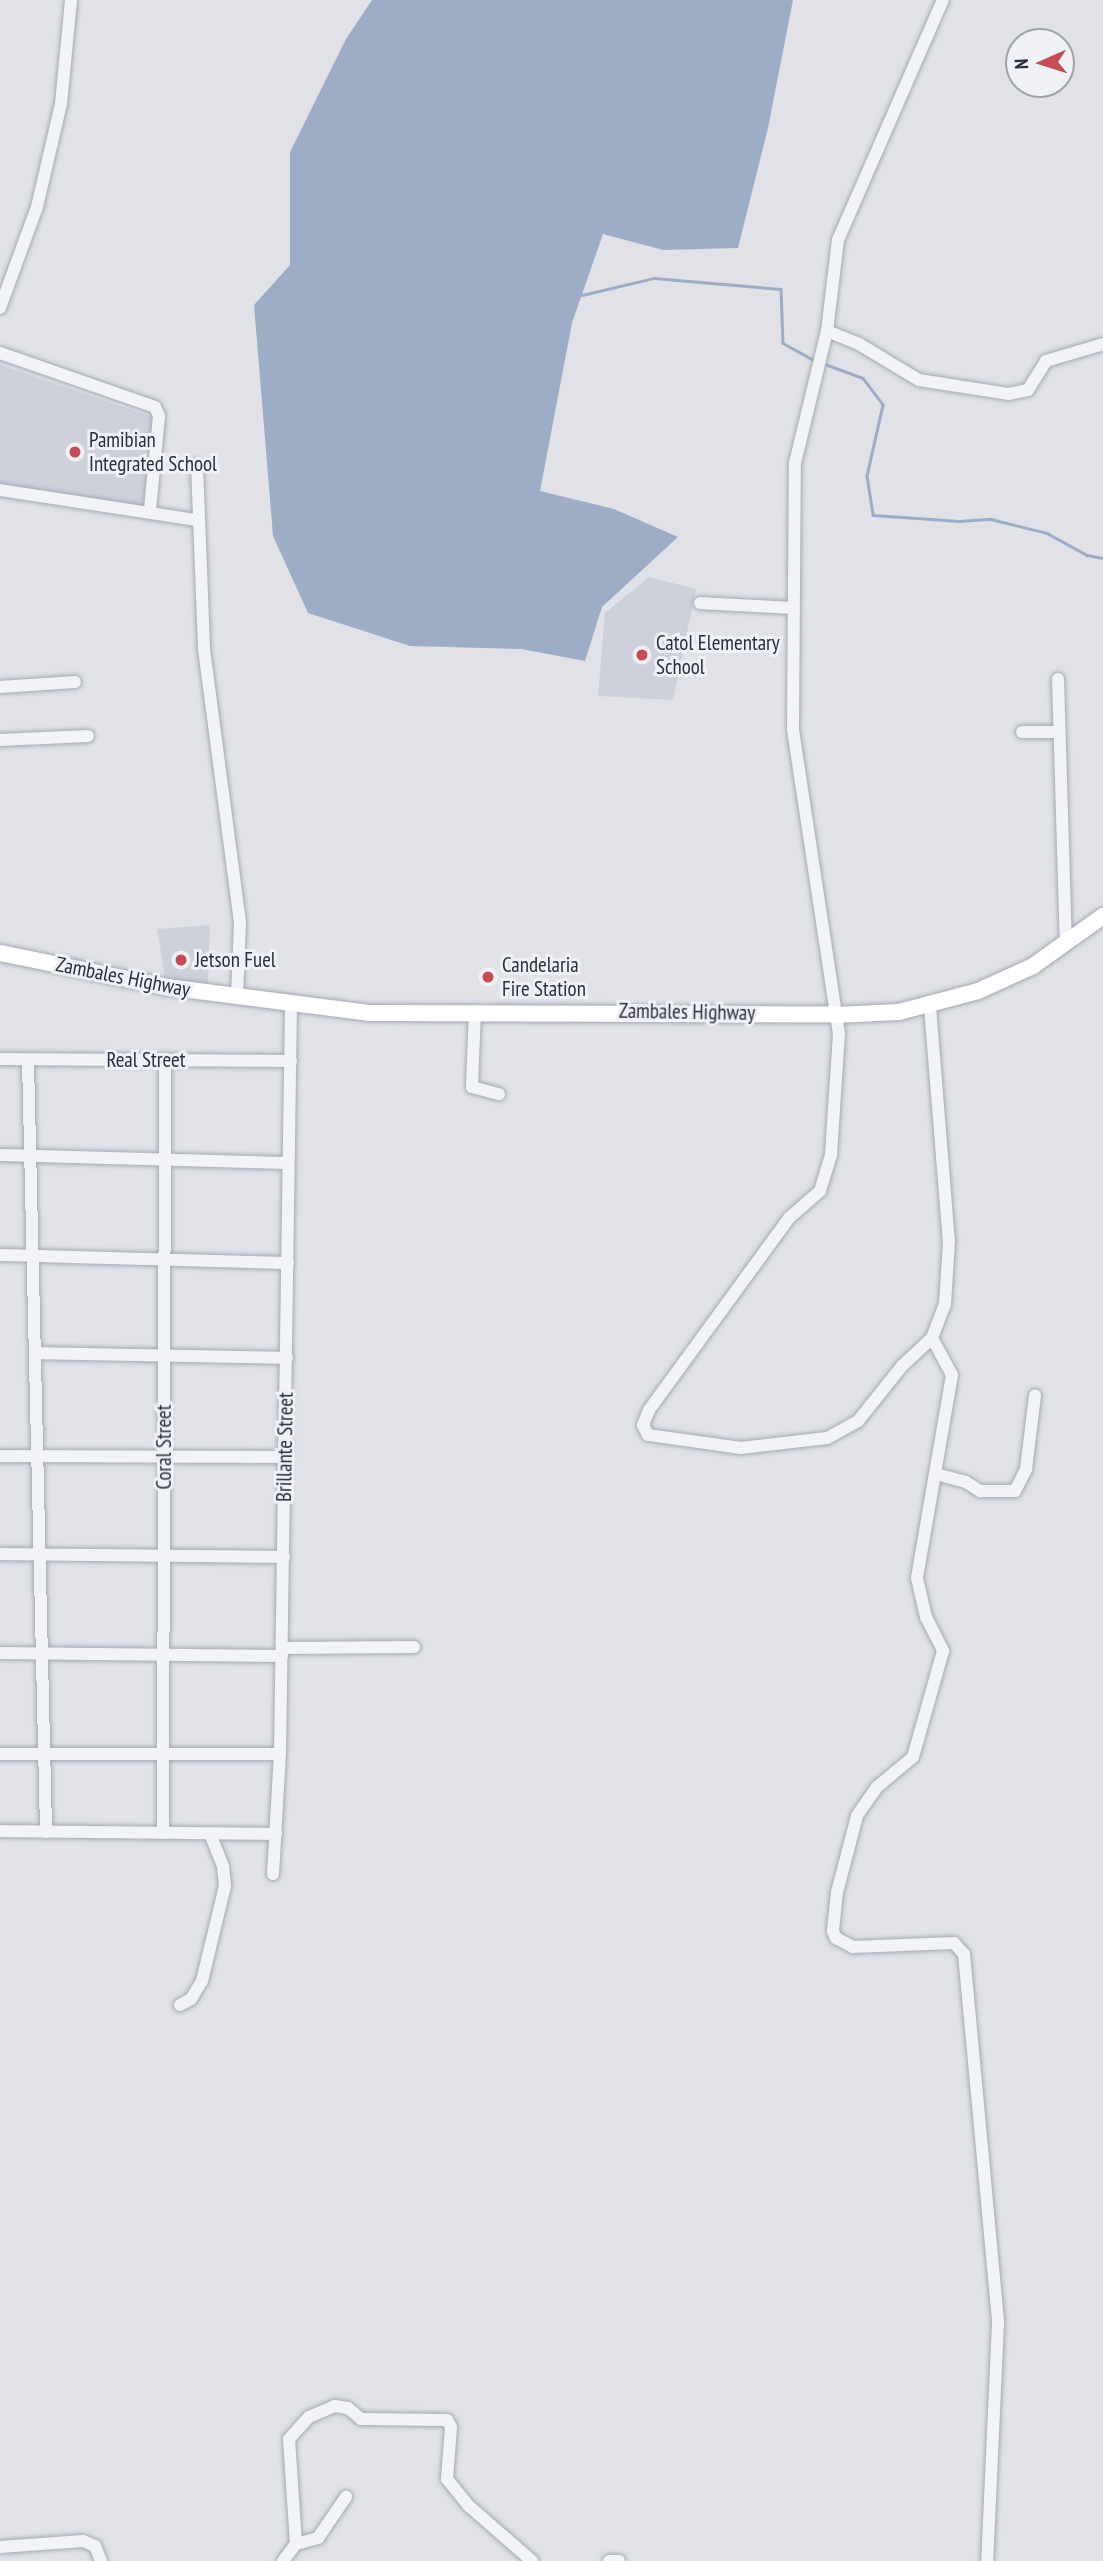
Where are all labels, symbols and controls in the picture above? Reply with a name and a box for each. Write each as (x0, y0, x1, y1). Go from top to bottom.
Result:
north arrow (1005, 28, 1075, 98)
text: N (1009, 58, 1033, 70)
place label: Pamibian Integrated School (89, 427, 217, 477)
marker: Pamibian Integrated School (67, 444, 83, 460)
place label: Catol Elementary School (656, 630, 780, 680)
marker: Catol Elementary School (634, 647, 650, 663)
place label: Jetson Fuel (195, 947, 276, 973)
street label: Zambales Highway (54, 952, 192, 1002)
marker: Jetson Fuel (173, 952, 189, 968)
place label: Candelaria Fire Station (502, 952, 586, 1002)
marker: Candelaria Fire Station (480, 969, 496, 985)
street label: Zambales Highway (619, 998, 755, 1026)
street label: Real Street (106, 1047, 186, 1073)
street label: Brillante Street (271, 1392, 299, 1502)
street label: Coral Street (151, 1404, 177, 1490)

